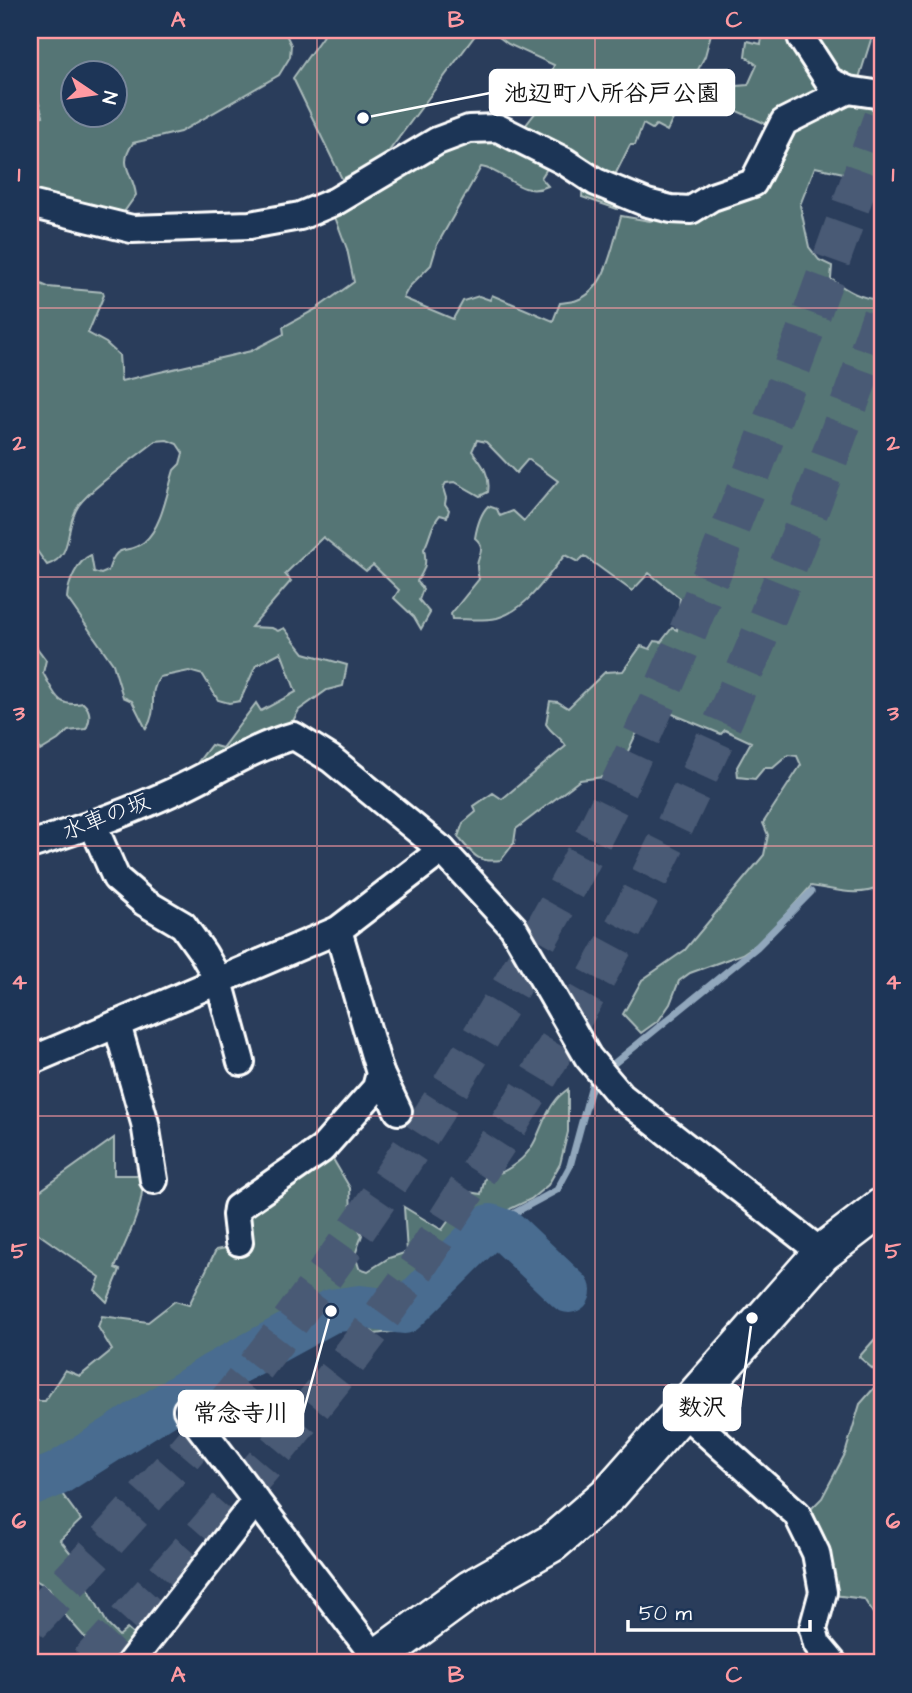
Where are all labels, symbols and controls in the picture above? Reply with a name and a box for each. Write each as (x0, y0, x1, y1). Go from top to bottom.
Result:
text: A (171, 4, 186, 36)
text: B (448, 4, 465, 36)
text: C (726, 4, 743, 36)
north arrow (60, 60, 130, 130)
callout: 池辺町八所谷戸公園 (490, 70, 734, 115)
text: 池辺町八所谷戸公園 (504, 77, 720, 111)
text: N (95, 89, 124, 106)
text: 1 (18, 158, 21, 190)
text: 1 (892, 158, 895, 190)
text: 2 (11, 427, 26, 459)
text: 2 (885, 427, 900, 459)
text: 3 (12, 697, 25, 729)
text: 3 (886, 697, 899, 729)
street label: 水車の坂 (57, 786, 155, 848)
text: 4 (11, 966, 27, 998)
text: 4 (885, 966, 901, 998)
text: 5 (11, 1235, 28, 1267)
text: 5 (885, 1235, 902, 1267)
callout: 数沢 (664, 1385, 740, 1430)
callout: 常念寺川 (179, 1391, 303, 1436)
text: 数沢 (678, 1391, 726, 1425)
text: 常念寺川 (193, 1397, 289, 1431)
text: 6 (12, 1505, 27, 1537)
text: 6 (886, 1505, 901, 1537)
scale bar (628, 1588, 810, 1632)
text: 50 m (639, 1599, 693, 1628)
text: A (171, 1659, 186, 1691)
text: B (448, 1659, 465, 1691)
text: C (726, 1659, 743, 1691)

